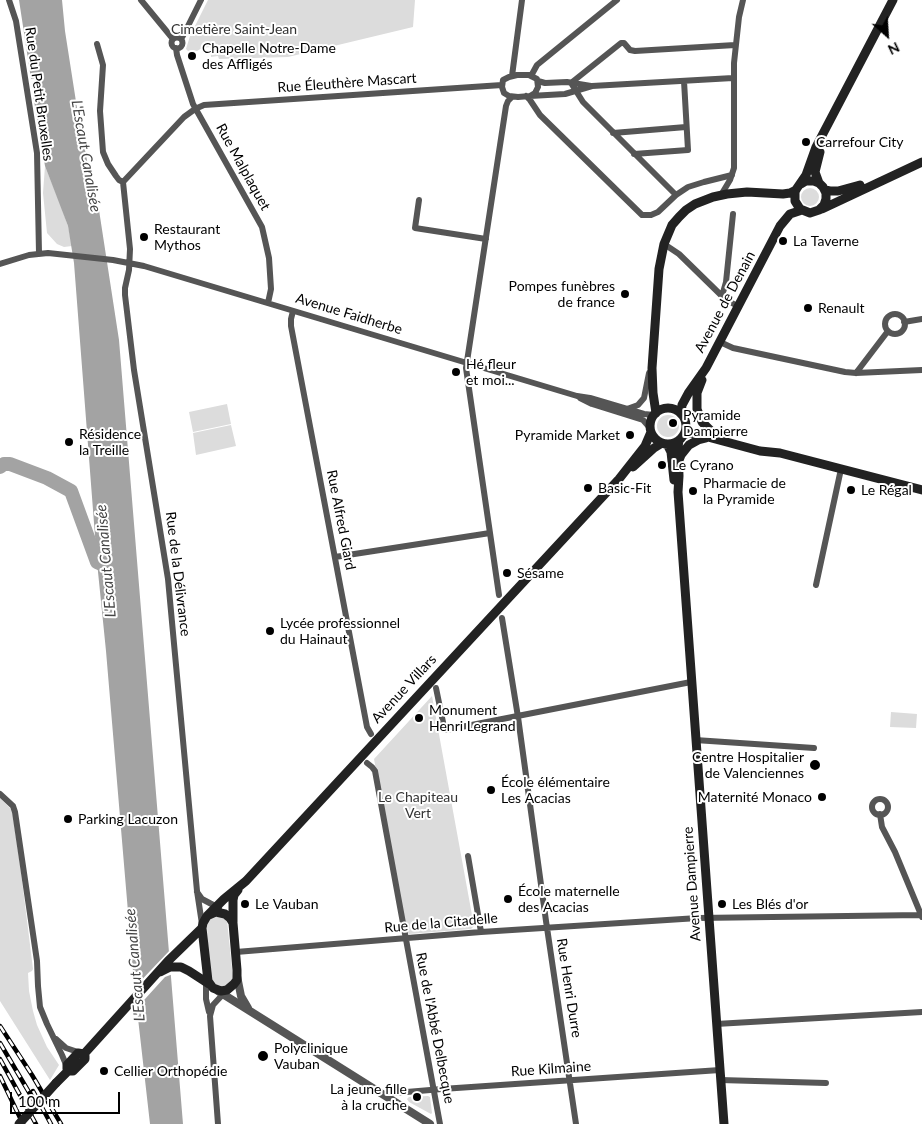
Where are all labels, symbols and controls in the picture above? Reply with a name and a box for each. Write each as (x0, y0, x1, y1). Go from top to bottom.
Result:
north arrow (862, 10, 912, 60)
park label: Cimetière Saint-Jean (171, 21, 297, 37)
street label: Rue du Petit Bruxelles (21, 26, 57, 162)
text: N (885, 39, 902, 59)
place label: Chapelle Notre-Dame des Affligés (202, 40, 336, 72)
marker: Chapelle Notre-Dame des Affligés (186, 50, 198, 62)
street label: Rue Éleuthère Mascart (277, 70, 417, 96)
water label: L'Escaut Canalisée (67, 99, 105, 213)
street label: Rue Malplaquet (212, 121, 274, 213)
place label: Carrefour City (816, 134, 904, 150)
marker: Carrefour City (800, 136, 812, 148)
place label: Restaurant Mythos (154, 221, 220, 253)
marker: Restaurant Mythos (138, 231, 150, 243)
place label: La Taverne (793, 233, 859, 249)
marker: La Taverne (777, 235, 789, 247)
street label: Avenue de Denain (691, 248, 759, 356)
place label: Pompes funèbres de france (509, 278, 615, 310)
marker: Pompes funèbres de france (619, 288, 631, 300)
street label: Avenue Faidherbe (294, 290, 404, 338)
place label: Renault (818, 300, 865, 316)
marker: Renault (802, 302, 814, 314)
place label: Hé fleur et moi... (466, 356, 516, 388)
marker: Hé fleur et moi... (450, 366, 462, 378)
place label: Pyramide Dampierre (683, 407, 748, 440)
marker: Pyramide Dampierre (667, 417, 679, 429)
place label: Résidence la Treille (79, 426, 141, 458)
place label: Pyramide Market (515, 427, 620, 443)
marker: Pyramide Market (624, 429, 636, 441)
marker: Résidence la Treille (63, 436, 75, 448)
place label: Le Cyrano (672, 457, 734, 473)
marker: Le Cyrano (656, 459, 668, 471)
street label: Rue Alfred Giard (323, 468, 359, 572)
place label: Pharmacie de la Pyramide (703, 475, 786, 508)
place label: Basic-Fit (598, 480, 651, 496)
marker: Basic-Fit (582, 482, 594, 494)
place label: Le Régal (861, 482, 912, 498)
marker: Le Régal (845, 484, 857, 496)
marker: Pharmacie de la Pyramide (687, 485, 699, 497)
water label: L'Escaut Canalisée (92, 504, 120, 618)
street label: Rue de la Délivrance (162, 511, 194, 637)
place label: Sésame (517, 565, 564, 581)
marker: Sésame (501, 567, 513, 579)
place label: Lycée professionnel du Hainaut (280, 615, 400, 648)
marker: Lycée professionnel du Hainaut (264, 625, 276, 637)
street label: Avenue Villars (368, 651, 440, 727)
place label: Monument Henri Legrand (429, 702, 516, 734)
marker: Monument Henri Legrand (413, 712, 425, 724)
place label: Centre Hospitalier de Valenciennes (692, 749, 804, 782)
marker: Centre Hospitalier de Valenciennes (808, 758, 822, 772)
place label: École élémentaire Les Acacias (501, 774, 610, 806)
marker: École élémentaire Les Acacias (485, 784, 497, 796)
park label: Le Chapiteau Vert (378, 789, 458, 822)
place label: Maternité Monaco (698, 789, 812, 805)
marker: Maternité Monaco (816, 791, 828, 803)
place label: Parking Lacuzon (78, 811, 178, 827)
marker: Parking Lacuzon (62, 813, 74, 825)
street label: Avenue Dampierre (680, 826, 704, 942)
place label: École maternelle des Acacias (518, 883, 620, 916)
marker: École maternelle des Acacias (502, 893, 514, 905)
place label: Le Vauban (255, 896, 318, 912)
place label: Les Blés d'or (732, 896, 808, 912)
marker: Le Vauban (239, 898, 251, 910)
marker: Les Blés d'or (716, 898, 728, 910)
water label: L'Escaut Canalisée (121, 908, 149, 1022)
street label: Rue de la Citadelle (384, 910, 498, 936)
street label: Rue Henri Durre (553, 937, 585, 1039)
street label: Rue de l'Abbé Delbecque (412, 951, 458, 1105)
place label: Polyclinique Vauban (274, 1040, 348, 1072)
marker: Polyclinique Vauban (256, 1049, 270, 1063)
street label: Rue Kilmaine (510, 1058, 592, 1080)
place label: Cellier Orthopédie (114, 1063, 227, 1079)
marker: Cellier Orthopédie (98, 1065, 110, 1077)
place label: La jeune fille à la cruche (330, 1081, 407, 1114)
scale bar (12, 1082, 122, 1114)
marker: La jeune fille à la cruche (411, 1091, 423, 1103)
text: 100 m (18, 1092, 60, 1110)

